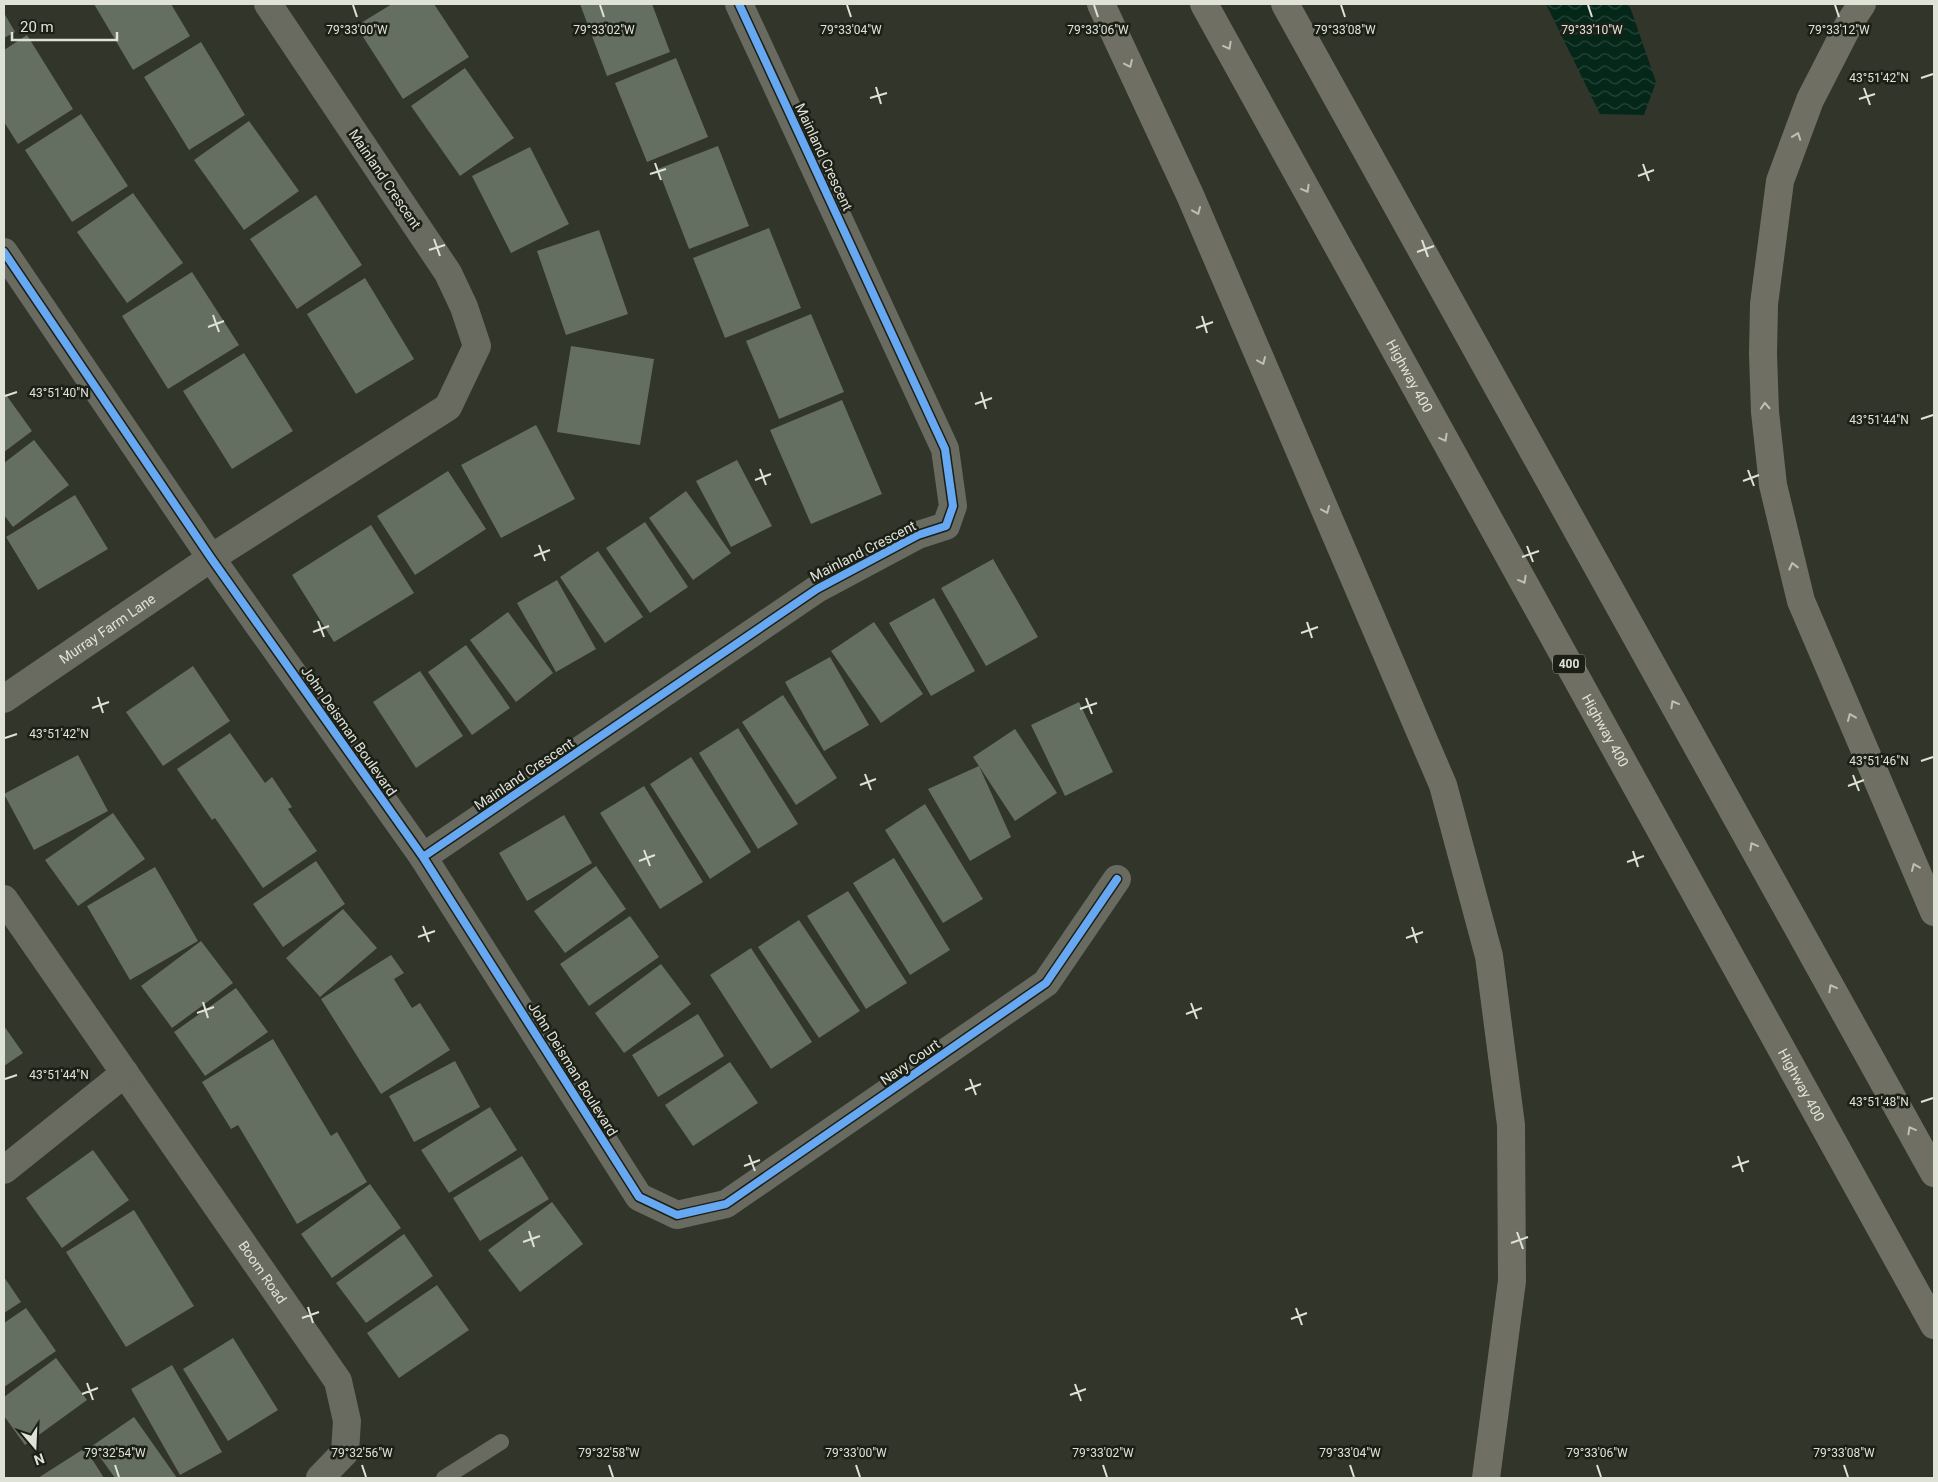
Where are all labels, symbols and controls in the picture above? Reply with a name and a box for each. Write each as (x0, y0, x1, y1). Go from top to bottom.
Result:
scale bar (12, 10, 118, 42)
text: 20 m (20, 18, 54, 36)
text: 79°33'00"W (326, 23, 388, 37)
text: 79°33'02"W (573, 23, 635, 37)
text: 79°33'04"W (820, 23, 882, 37)
text: 79°33'06"W (1067, 23, 1129, 37)
text: 79°33'08"W (1314, 23, 1376, 37)
text: 79°33'10"W (1561, 23, 1623, 37)
text: 79°33'12"W (1808, 23, 1870, 37)
one-way arrow (1222, 41, 1232, 50)
one-way arrow (1123, 59, 1133, 68)
text: 43°51'42"N (1849, 71, 1909, 85)
street label: Mainland Crescent (792, 101, 856, 214)
street label: Mainland Crescent (346, 126, 424, 232)
one-way arrow (1791, 132, 1801, 141)
one-way arrow (1300, 183, 1310, 192)
one-way arrow (1191, 206, 1202, 215)
street label: Highway 400 (1383, 337, 1436, 415)
one-way arrow (1256, 356, 1266, 364)
text: 43°51'40"N (29, 386, 89, 400)
one-way arrow (1759, 402, 1770, 410)
text: 43°51'44"N (1849, 413, 1909, 427)
one-way arrow (1438, 433, 1448, 442)
one-way arrow (1320, 505, 1331, 514)
street label: Mainland Crescent (807, 517, 919, 585)
one-way arrow (1788, 562, 1799, 571)
one-way arrow (1517, 575, 1527, 584)
street label: Murray Farm Lane (56, 590, 158, 667)
road number: 400 (1553, 654, 1585, 674)
street label: John Deisman Boulevard (298, 663, 400, 799)
street label: Highway 400 (1579, 691, 1632, 770)
one-way arrow (1670, 701, 1680, 710)
one-way arrow (1847, 713, 1857, 722)
text: 43°51'42"N (29, 727, 89, 741)
street label: Mainland Crescent (471, 735, 577, 813)
text: 43°51'46"N (1849, 754, 1909, 768)
one-way arrow (1749, 843, 1759, 852)
one-way arrow (1911, 863, 1921, 872)
one-way arrow (1828, 985, 1838, 994)
street label: John Deisman Boulevard (525, 999, 621, 1139)
street label: Navy Court (877, 1035, 943, 1088)
street label: Highway 400 (1775, 1046, 1828, 1124)
text: 43°51'44"N (29, 1068, 89, 1082)
text: 43°51'48"N (1849, 1095, 1909, 1109)
one-way arrow (1907, 1127, 1917, 1136)
street label: Boom Road (235, 1238, 290, 1307)
north arrow (10, 1422, 60, 1472)
text: 79°32'54"W (84, 1446, 146, 1460)
text: 79°32'56"W (331, 1446, 393, 1460)
text: 79°32'58"W (578, 1446, 640, 1460)
text: 79°33'00"W (825, 1446, 887, 1460)
text: 79°33'02"W (1072, 1446, 1134, 1460)
text: 79°33'04"W (1319, 1446, 1381, 1460)
text: 79°33'06"W (1566, 1446, 1628, 1460)
text: 79°33'08"W (1813, 1446, 1875, 1460)
text: N (32, 1450, 47, 1468)

